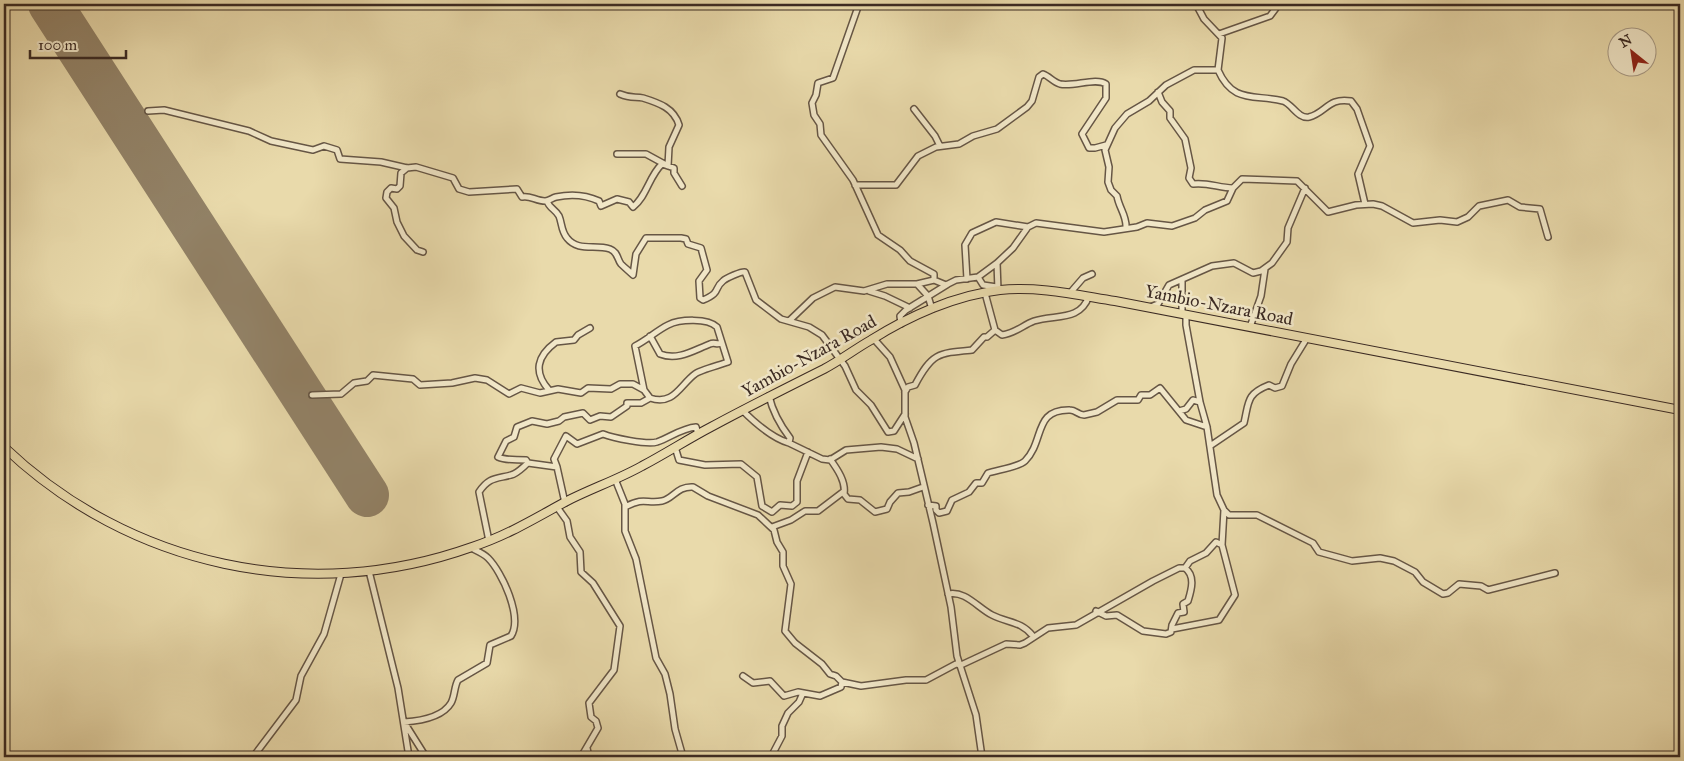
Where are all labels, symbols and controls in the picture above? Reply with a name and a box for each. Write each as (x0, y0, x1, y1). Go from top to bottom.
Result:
scale bar (30, 28, 126, 60)
north arrow (1606, 28, 1656, 78)
text: N (1616, 31, 1635, 52)
text: 100 m (38, 36, 78, 54)
street label: Yambio-Nzara Road (1143, 280, 1295, 330)
street label: Yambio-Nzara Road (738, 310, 880, 402)

